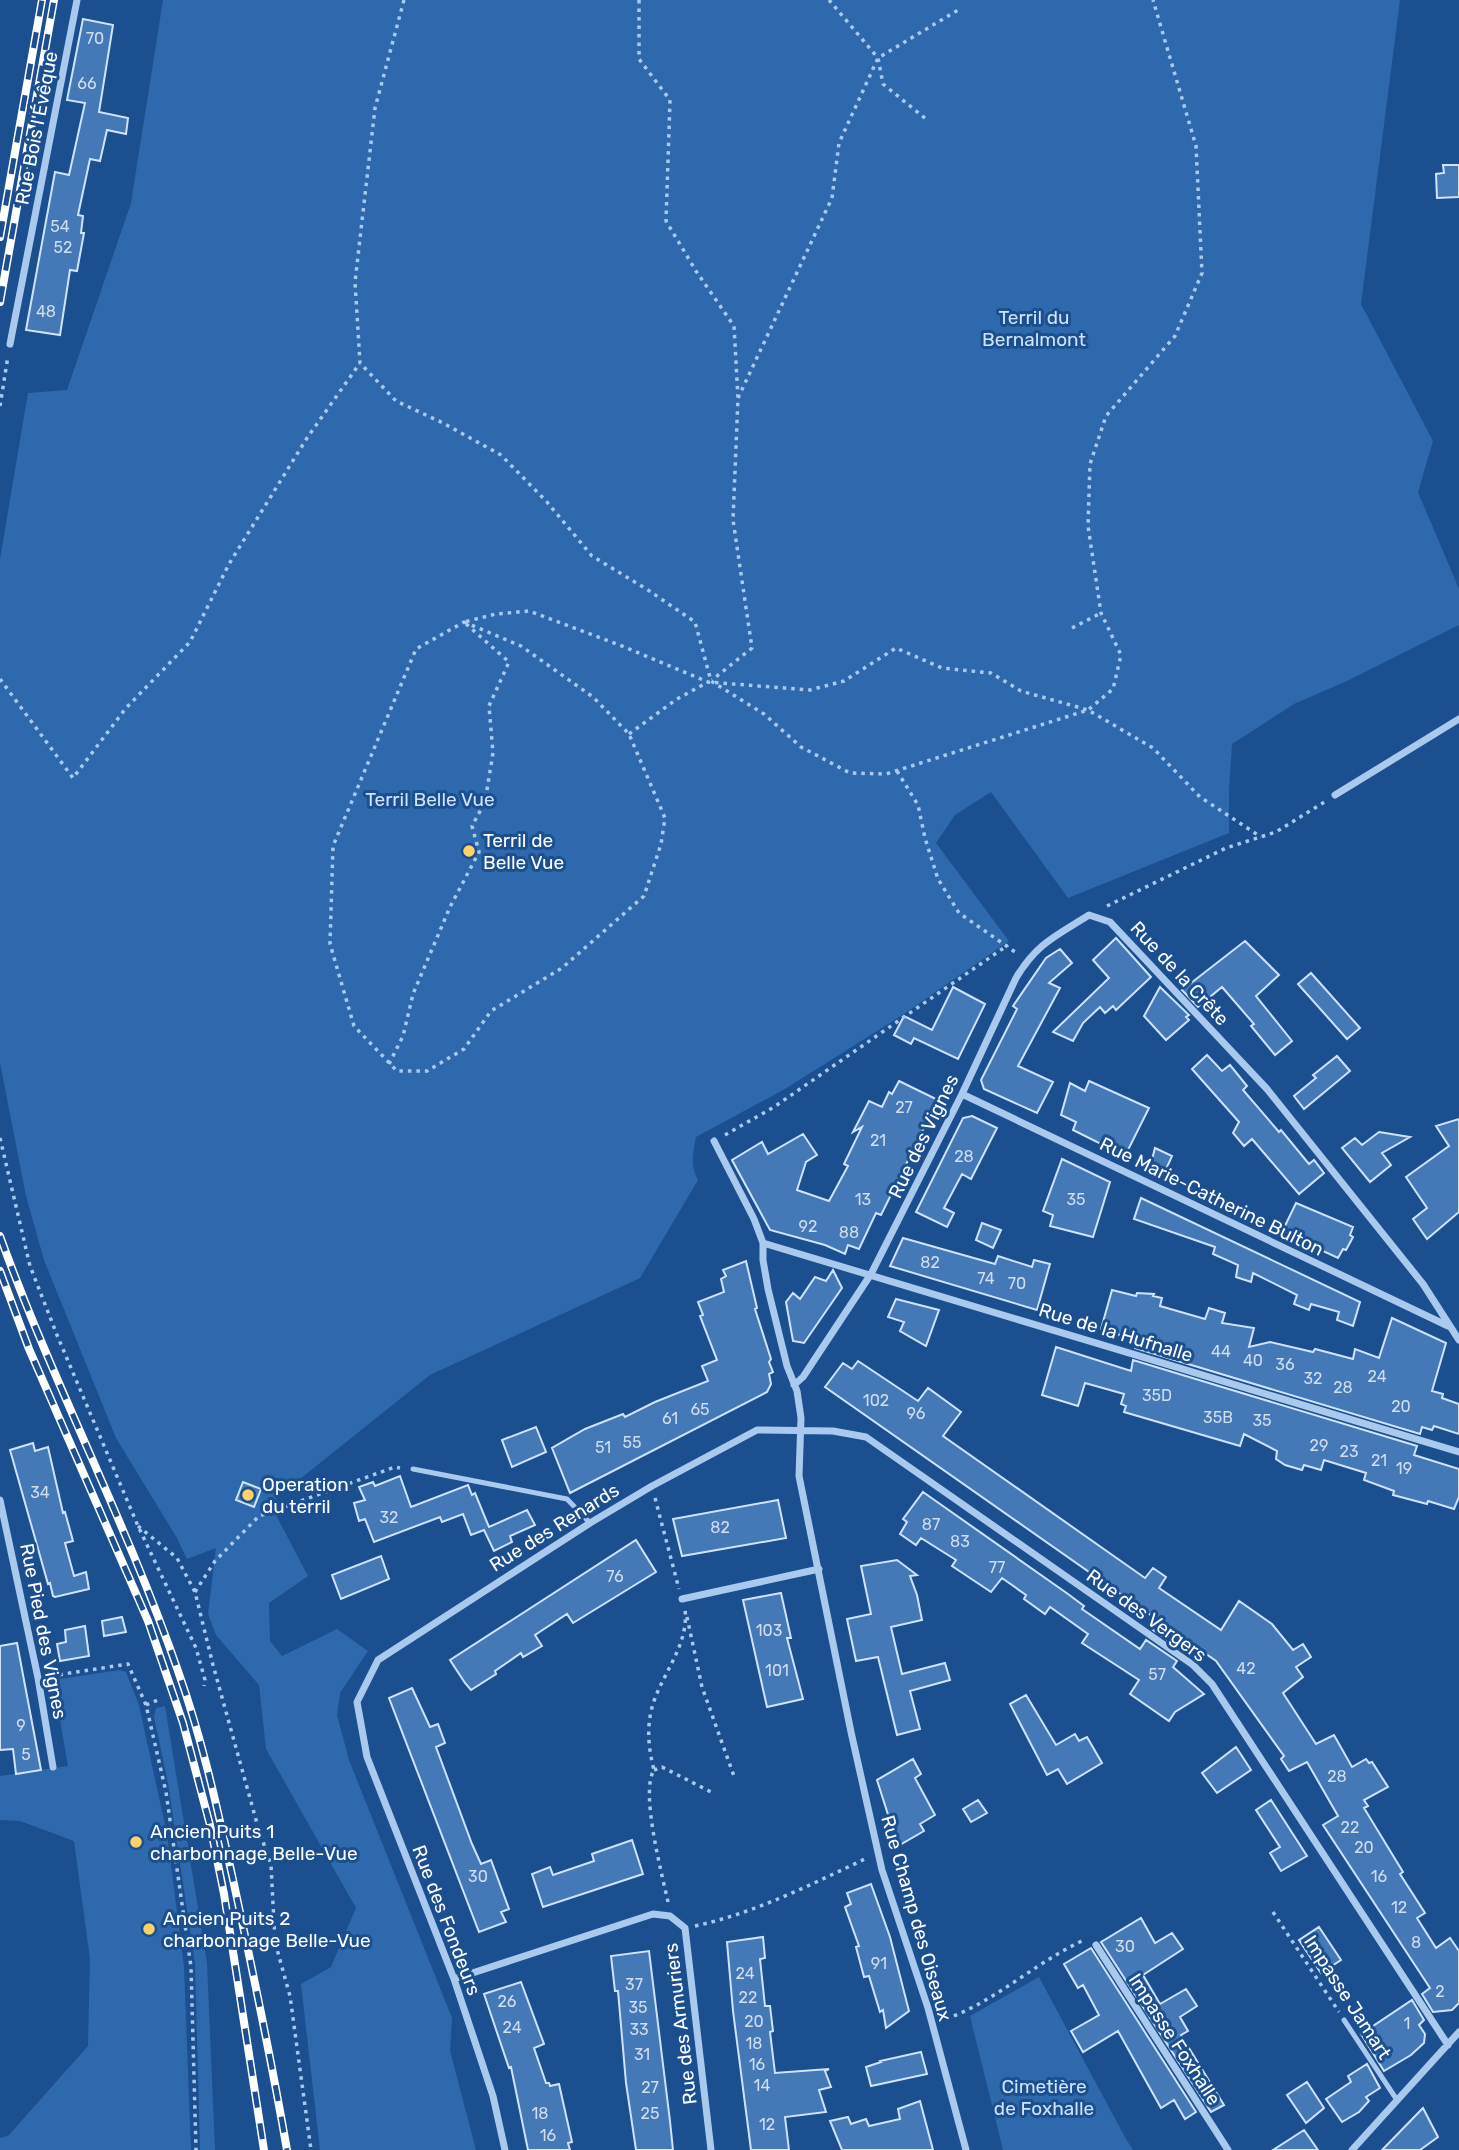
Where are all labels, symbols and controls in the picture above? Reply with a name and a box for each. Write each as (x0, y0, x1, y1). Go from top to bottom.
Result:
house number: 70 (86, 29, 104, 48)
street label: Rue Bois l'Évêque (10, 49, 63, 207)
house number: 66 (77, 74, 97, 93)
house number: 54 (50, 217, 70, 236)
house number: 52 (54, 238, 72, 257)
house number: 48 (36, 302, 56, 321)
park label: Terril du Bernalmont (982, 306, 1086, 351)
park label: Terril Belle Vue (365, 788, 495, 811)
place label: Terril de Belle Vue (483, 829, 564, 874)
marker: Terril de Belle Vue (461, 843, 477, 859)
street label: Rue de la Crête (1126, 917, 1234, 1030)
street label: Rue des Vignes (883, 1070, 963, 1202)
house number: 27 (895, 1098, 913, 1117)
house number: 21 (870, 1131, 886, 1150)
street label: Rue Marie-Catherine Bulton (1096, 1132, 1328, 1261)
house number: 28 (954, 1147, 974, 1166)
house number: 13 (855, 1190, 871, 1209)
house number: 35 (1066, 1190, 1086, 1209)
house number: 92 (799, 1217, 817, 1236)
house number: 88 (839, 1223, 859, 1242)
house number: 82 (920, 1253, 940, 1272)
house number: 74 (977, 1269, 995, 1288)
house number: 70 (1008, 1274, 1026, 1293)
street label: Rue de la Hufnalle (1036, 1298, 1196, 1367)
house number: 44 (1211, 1342, 1231, 1361)
house number: 40 (1243, 1351, 1263, 1370)
house number: 36 (1275, 1355, 1295, 1374)
house number: 24 (1367, 1367, 1387, 1386)
house number: 32 (1303, 1369, 1323, 1388)
house number: 28 (1333, 1378, 1353, 1397)
house number: 35D (1142, 1386, 1172, 1405)
house number: 102 (863, 1391, 889, 1410)
house number: 20 (1391, 1397, 1411, 1416)
house number: 65 (690, 1400, 710, 1419)
house number: 96 (907, 1404, 926, 1423)
house number: 35B (1203, 1408, 1233, 1427)
house number: 61 (662, 1409, 678, 1428)
house number: 35 (1252, 1411, 1272, 1430)
house number: 55 (622, 1433, 642, 1452)
house number: 29 (1310, 1436, 1328, 1455)
house number: 51 (595, 1438, 611, 1457)
house number: 23 (1339, 1442, 1359, 1461)
house number: 21 (1371, 1451, 1387, 1470)
house number: 19 (1396, 1459, 1412, 1478)
place label: Operation du terril (262, 1473, 349, 1518)
street label: Rue des Renards (485, 1478, 623, 1577)
house number: 34 (30, 1483, 50, 1502)
marker: Operation du terril (240, 1487, 256, 1503)
house number: 32 (379, 1508, 399, 1527)
house number: 87 (922, 1515, 940, 1534)
house number: 82 (710, 1518, 730, 1537)
house number: 83 (950, 1532, 970, 1551)
street label: Rue Pied des Vignes (15, 1541, 72, 1721)
house number: 77 (989, 1558, 1005, 1577)
street label: Rue des Vergers (1082, 1564, 1211, 1667)
house number: 76 (606, 1567, 624, 1586)
house number: 103 (756, 1621, 782, 1640)
house number: 42 (1236, 1659, 1256, 1678)
house number: 101 (765, 1661, 789, 1680)
house number: 57 (1148, 1665, 1166, 1684)
house number: 9 (16, 1716, 26, 1735)
house number: 5 (21, 1745, 31, 1764)
house number: 28 (1327, 1767, 1347, 1786)
street label: Rue Champ des Oiseaux (876, 1813, 957, 2024)
house number: 22 (1341, 1818, 1359, 1837)
place label: Ancien Puits 1 charbonnage Belle-Vue (150, 1820, 358, 1865)
marker: Ancien Puits 1 charbonnage Belle-Vue (128, 1834, 144, 1850)
house number: 20 (1354, 1838, 1374, 1857)
street label: Rue des Fondeurs (407, 1842, 486, 1999)
house number: 30 (468, 1867, 488, 1886)
house number: 16 (1371, 1867, 1388, 1886)
house number: 12 (1391, 1898, 1407, 1917)
place label: Ancien Puits 2 charbonnage Belle-Vue (163, 1907, 371, 1952)
marker: Ancien Puits 2 charbonnage Belle-Vue (141, 1921, 157, 1937)
street label: Impasse Jamart (1299, 1931, 1396, 2064)
house number: 8 (1411, 1933, 1421, 1952)
house number: 30 (1115, 1937, 1135, 1956)
street label: Rue des Armuriers (659, 1942, 702, 2106)
house number: 91 (871, 1954, 887, 1973)
house number: 24 (735, 1964, 755, 1983)
street label: Impasse Foxhalle (1123, 1969, 1226, 2109)
house number: 37 (625, 1975, 643, 1994)
house number: 2 (1435, 1982, 1445, 2001)
house number: 22 (739, 1988, 757, 2007)
house number: 26 (497, 1992, 517, 2011)
house number: 35 (628, 1998, 648, 2017)
house number: 20 (744, 2012, 764, 2031)
house number: 1 (1404, 2014, 1410, 2033)
house number: 24 (502, 2018, 522, 2037)
house number: 33 (629, 2020, 649, 2039)
house number: 18 (745, 2034, 763, 2053)
house number: 31 (634, 2045, 650, 2064)
house number: 16 (749, 2055, 766, 2074)
park label: Cimetière de Foxhalle (994, 2075, 1094, 2120)
house number: 14 (754, 2076, 770, 2095)
house number: 27 (641, 2078, 659, 2097)
house number: 18 (531, 2104, 549, 2123)
house number: 25 (641, 2104, 659, 2123)
house number: 12 (759, 2115, 775, 2134)
house number: 16 (540, 2126, 557, 2145)

